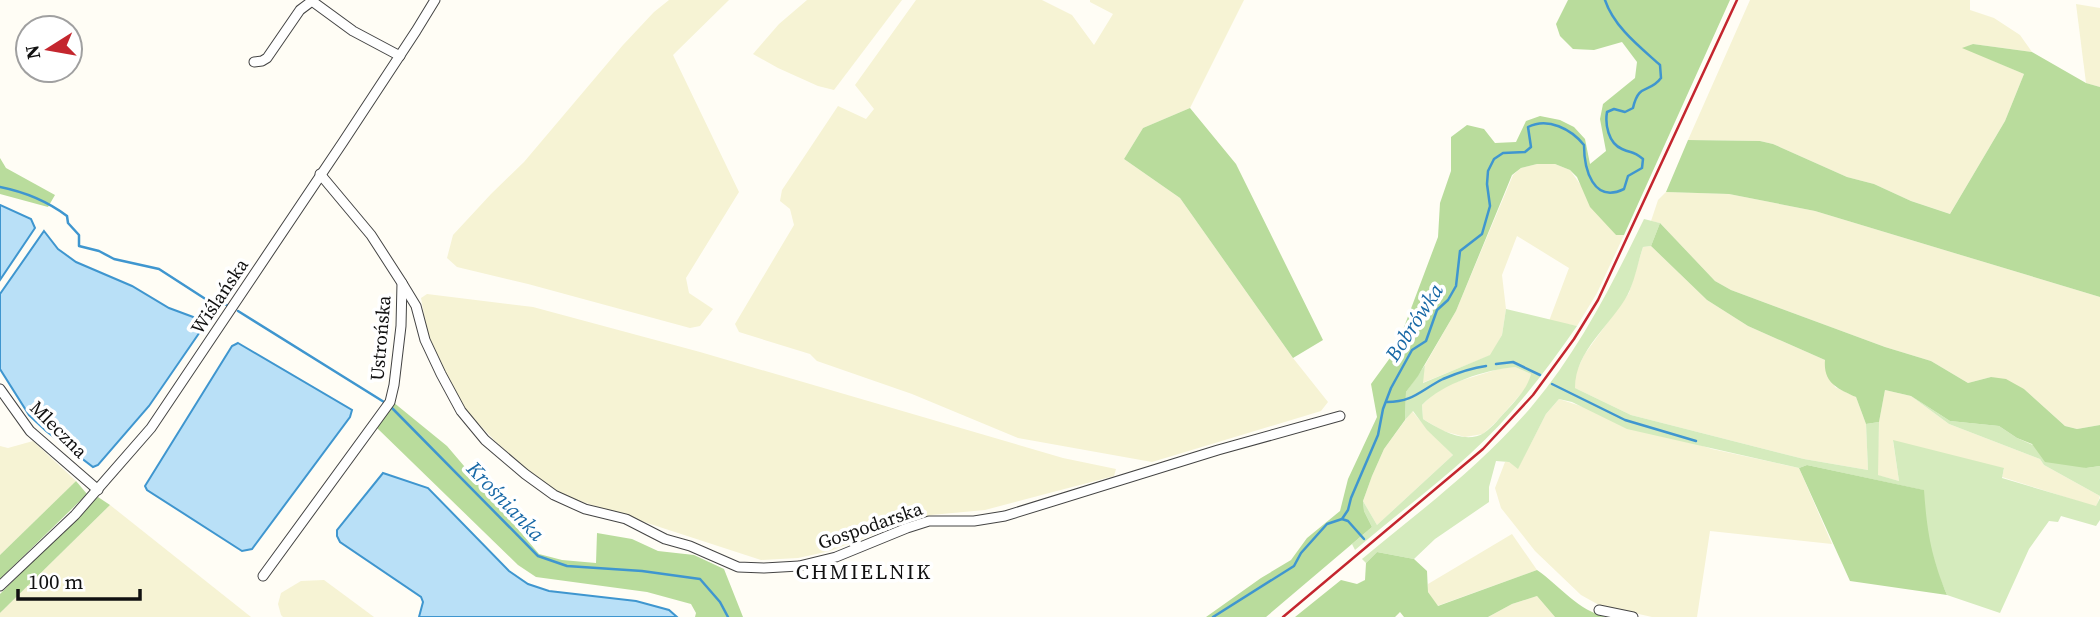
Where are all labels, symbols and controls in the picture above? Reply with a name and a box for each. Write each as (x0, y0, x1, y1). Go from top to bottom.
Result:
north arrow (14, 14, 84, 84)
text: N (18, 43, 46, 62)
street label: Wiślańska (184, 253, 254, 339)
water label: Bobrówka (1378, 277, 1450, 367)
street label: Ustrońska (363, 294, 397, 382)
street label: Mleczna (24, 394, 94, 464)
water label: Krośnianka (460, 454, 552, 547)
street label: Gospodarska (814, 495, 926, 555)
district label: CHMIELNIK (796, 557, 932, 586)
scale bar (18, 558, 140, 602)
text: 100 m (28, 567, 83, 596)

